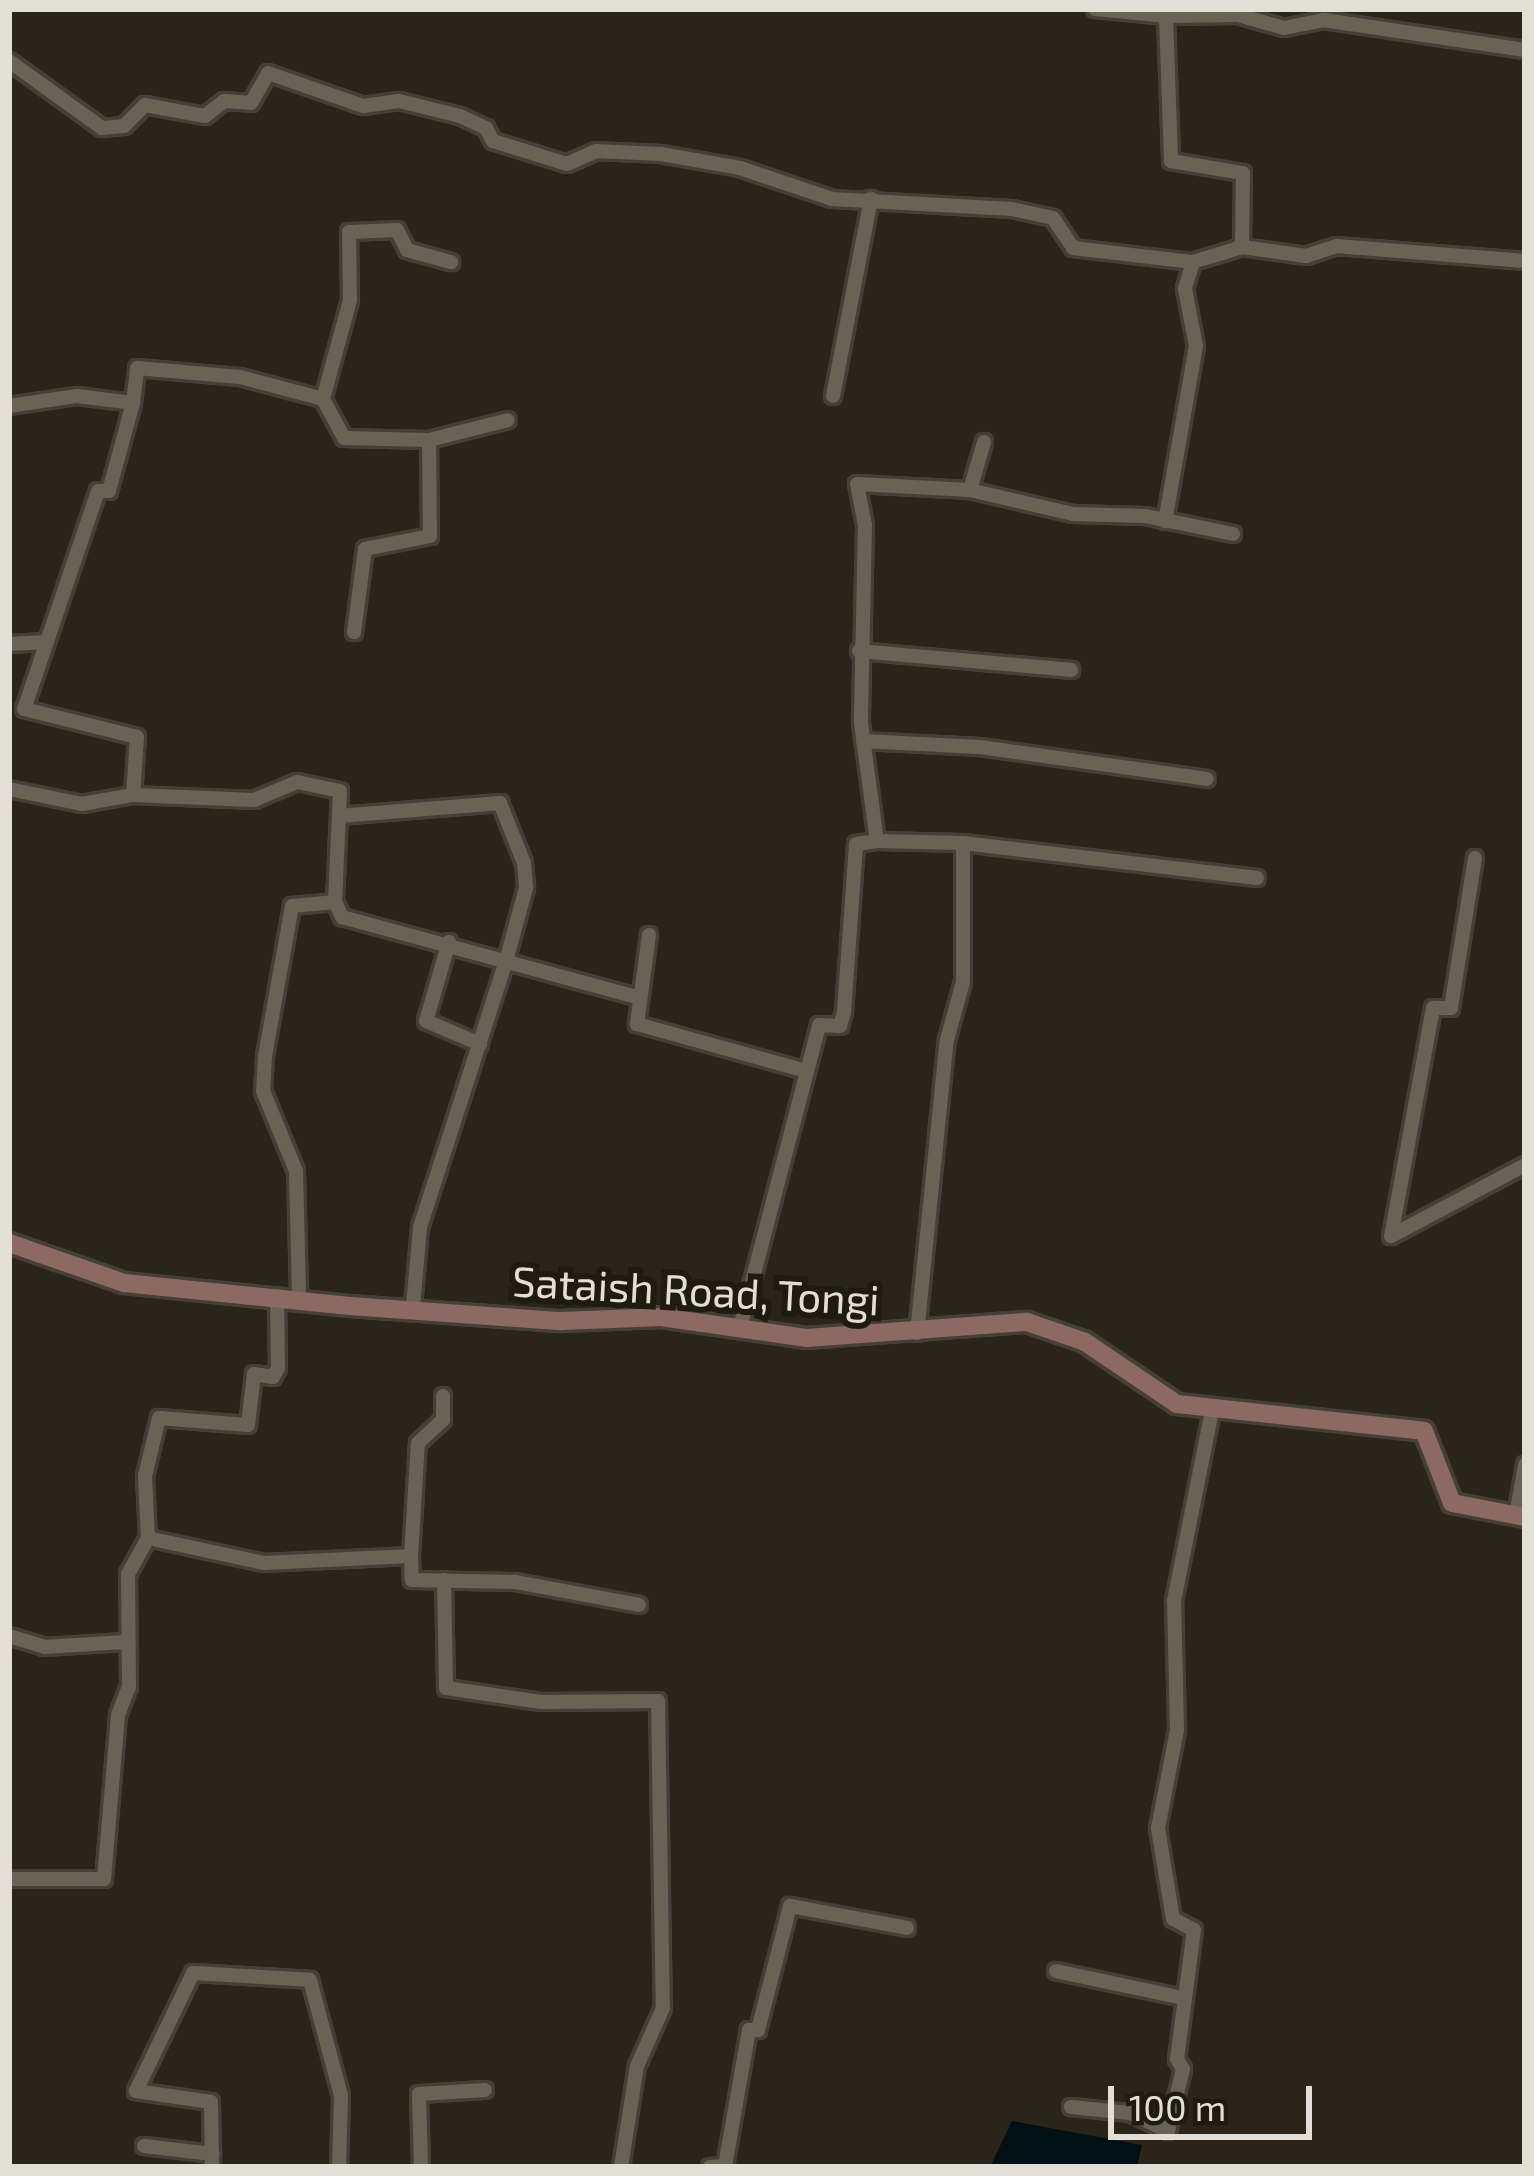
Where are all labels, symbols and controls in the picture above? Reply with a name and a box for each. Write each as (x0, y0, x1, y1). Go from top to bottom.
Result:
street label: Sataish Road, Tongi (511, 1254, 881, 1324)
scale bar (1114, 2062, 1318, 2136)
text: 100 m (1129, 2085, 1226, 2128)

